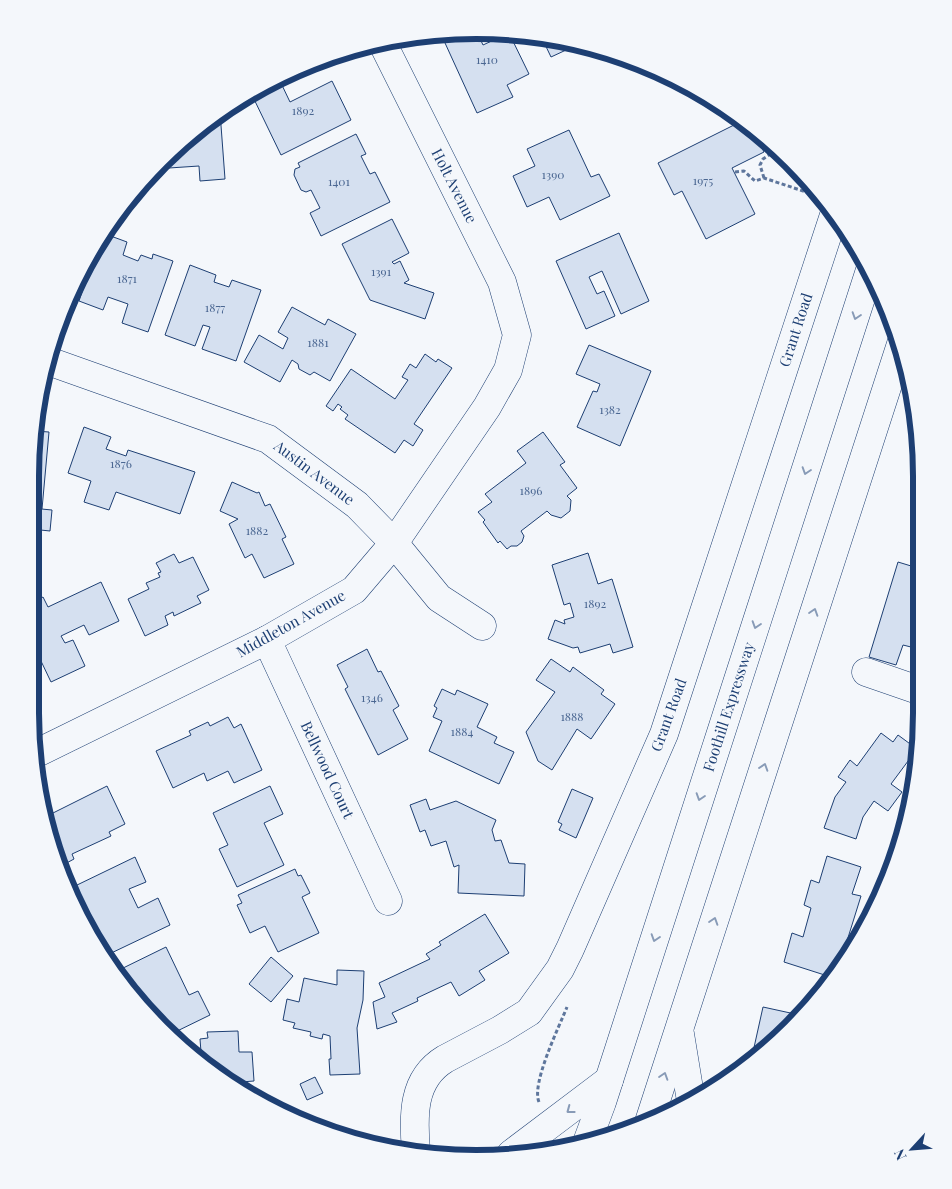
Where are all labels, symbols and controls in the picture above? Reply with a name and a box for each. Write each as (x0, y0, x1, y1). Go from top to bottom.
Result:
house number: 1410 (476, 51, 498, 67)
house number: 1892 (292, 102, 315, 118)
street label: Holt Avenue (428, 145, 482, 226)
house number: 1390 (542, 166, 564, 182)
house number: 1975 (693, 172, 713, 188)
house number: 1401 (328, 173, 351, 189)
house number: 1391 (371, 263, 392, 279)
house number: 1871 (117, 270, 138, 286)
street label: Grant Road (774, 290, 816, 369)
house number: 1877 (205, 299, 225, 315)
one-way arrow (851, 312, 861, 320)
house number: 1881 (307, 334, 329, 350)
house number: 1382 (599, 401, 621, 417)
street label: Austin Avenue (270, 435, 359, 509)
house number: 1876 (110, 455, 132, 471)
one-way arrow (801, 466, 811, 475)
house number: 1896 (520, 482, 543, 498)
house number: 1882 (246, 522, 269, 538)
street label: Middleton Avenue (232, 585, 349, 661)
house number: 1892 (584, 595, 607, 611)
one-way arrow (808, 608, 818, 617)
one-way arrow (751, 621, 761, 629)
street label: Foothill Expressway (698, 639, 759, 774)
street label: Grant Road (646, 675, 691, 754)
house number: 1346 (361, 689, 383, 705)
house number: 1888 (560, 708, 584, 724)
street label: Bellwood Court (297, 718, 359, 822)
house number: 1884 (451, 723, 473, 739)
one-way arrow (758, 763, 768, 771)
one-way arrow (696, 792, 706, 800)
one-way arrow (708, 918, 718, 926)
one-way arrow (650, 933, 660, 941)
one-way arrow (658, 1072, 668, 1080)
one-way arrow (566, 1104, 576, 1113)
north arrow (887, 1124, 937, 1174)
text: N (889, 1146, 911, 1164)

